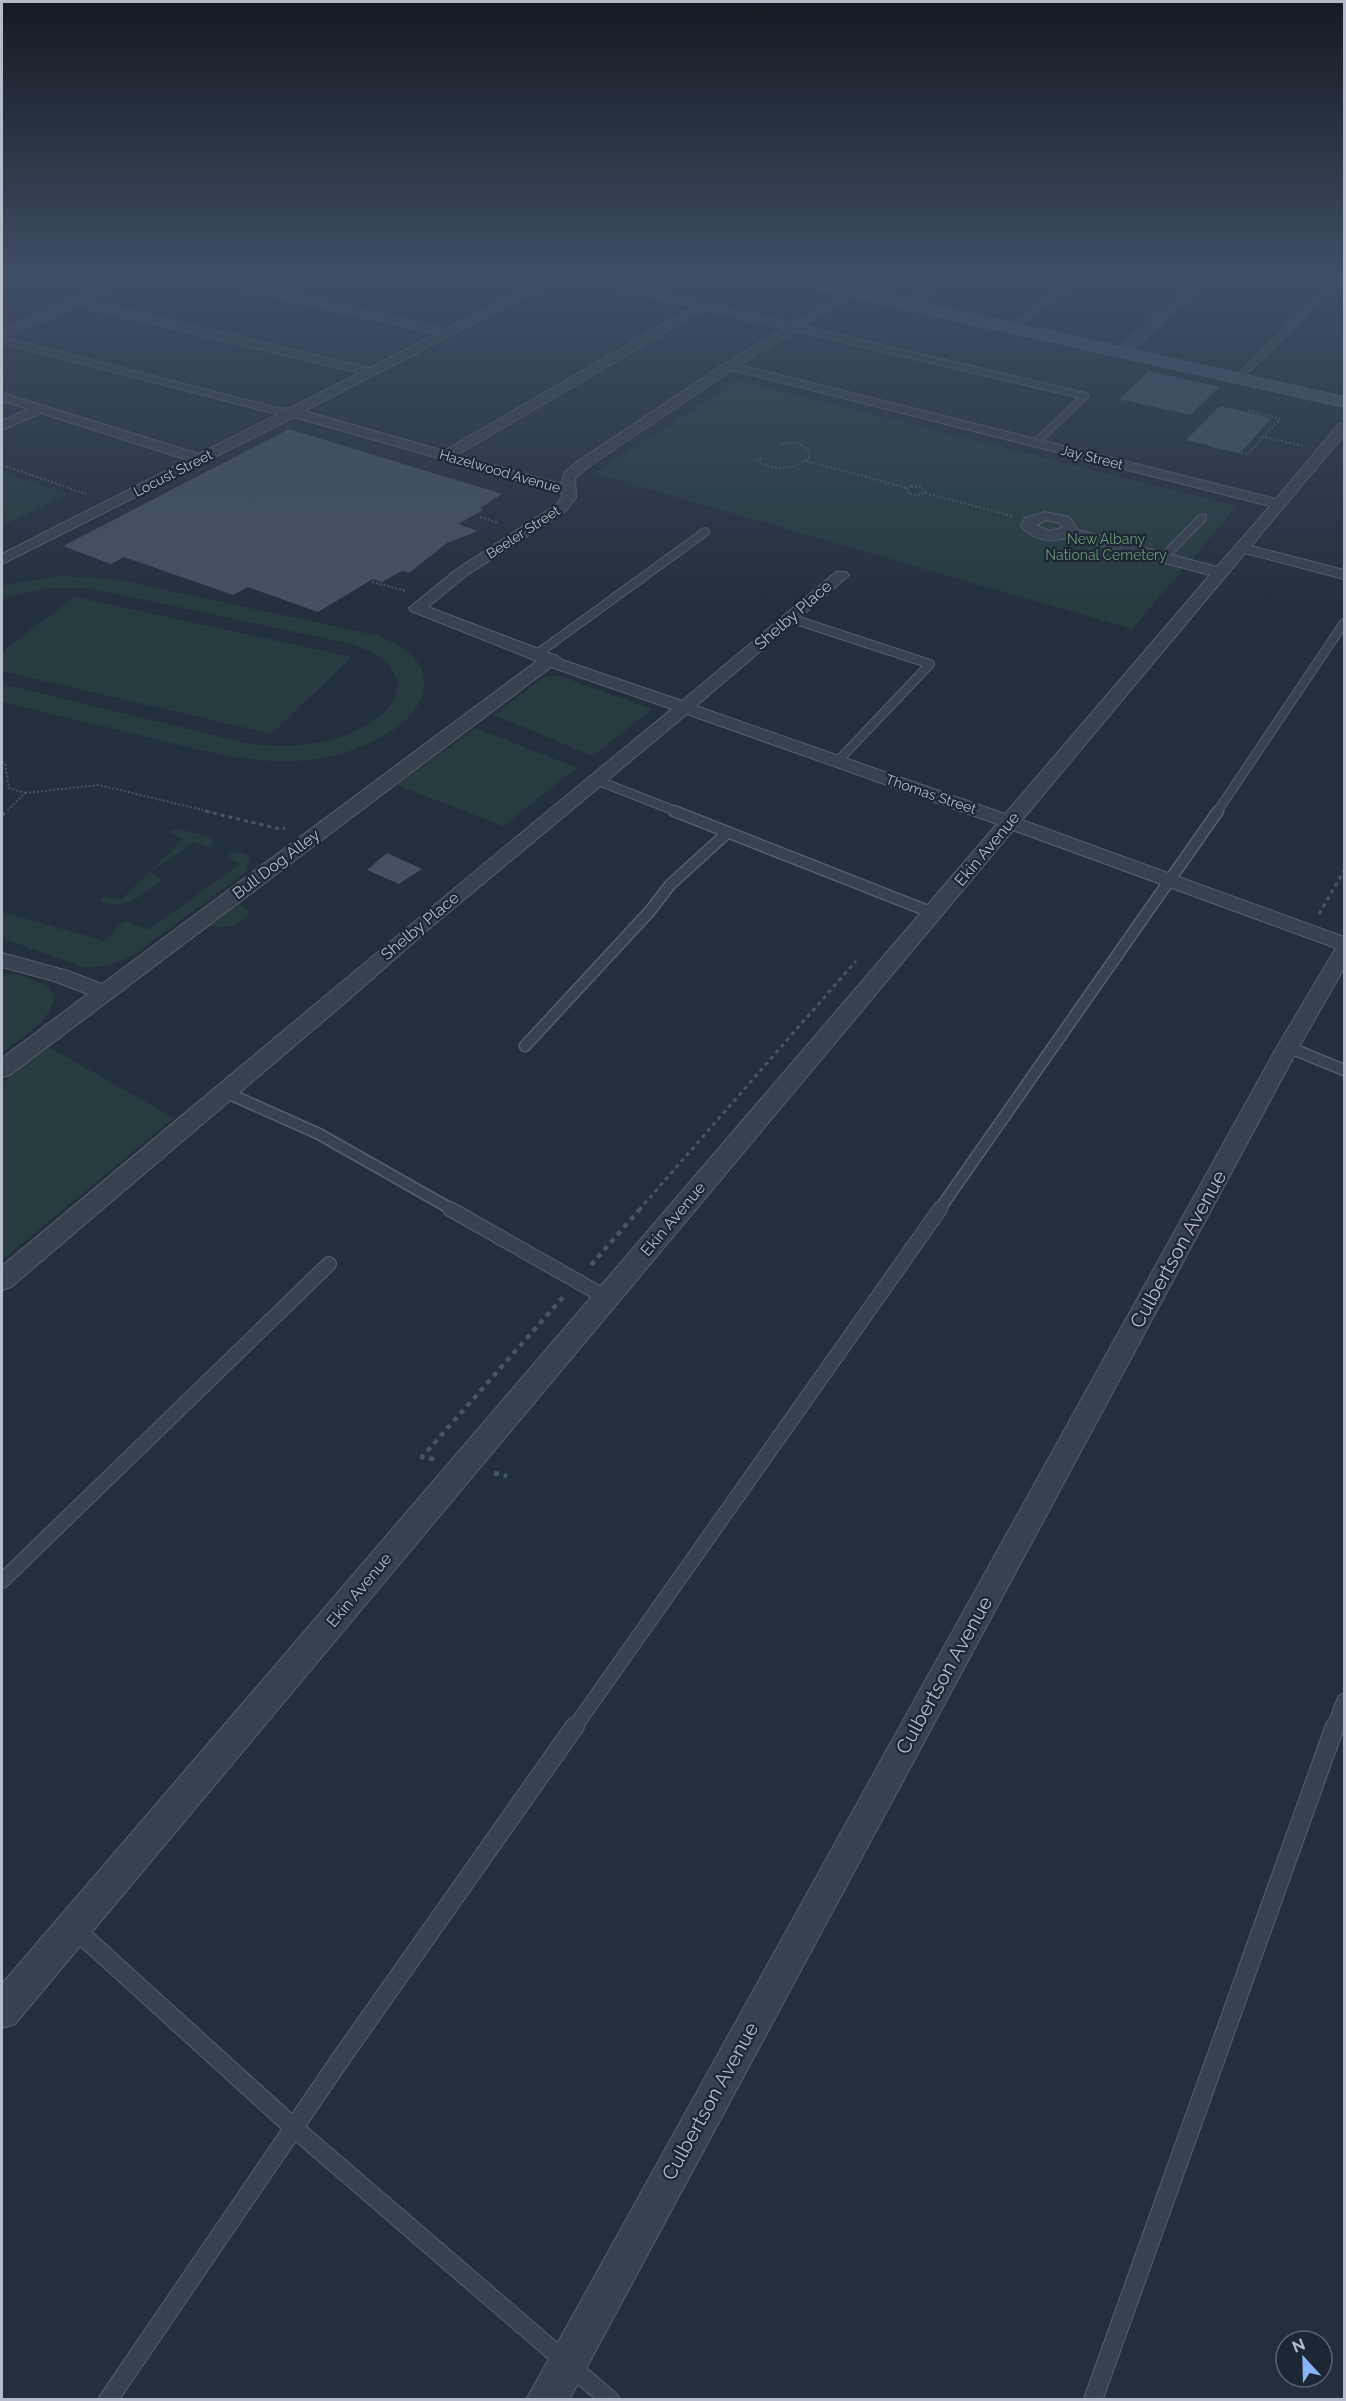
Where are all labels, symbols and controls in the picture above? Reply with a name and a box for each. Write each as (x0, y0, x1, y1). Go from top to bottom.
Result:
street label: Jay Street (1059, 442, 1125, 473)
street label: Locust Street (131, 446, 215, 500)
street label: Hazelwood Avenue (438, 446, 562, 496)
street label: Beeler Street (483, 502, 563, 562)
park label: New Albany National Cemetery (1045, 531, 1167, 563)
street label: Shelby Place (751, 576, 835, 654)
street label: Thomas Street (884, 771, 979, 817)
street label: Ekin Avenue (951, 808, 1023, 890)
street label: Bull Dog Alley (229, 825, 324, 903)
street label: Shelby Place (377, 888, 463, 964)
street label: Culbertson Avenue (1125, 1166, 1231, 1332)
street label: Ekin Avenue (637, 1178, 709, 1260)
street label: Ekin Avenue (323, 1549, 395, 1631)
street label: Culbertson Avenue (891, 1592, 997, 1758)
street label: Culbertson Avenue (657, 2018, 763, 2184)
north arrow (1274, 2329, 1334, 2389)
text: N (1289, 2334, 1308, 2357)

